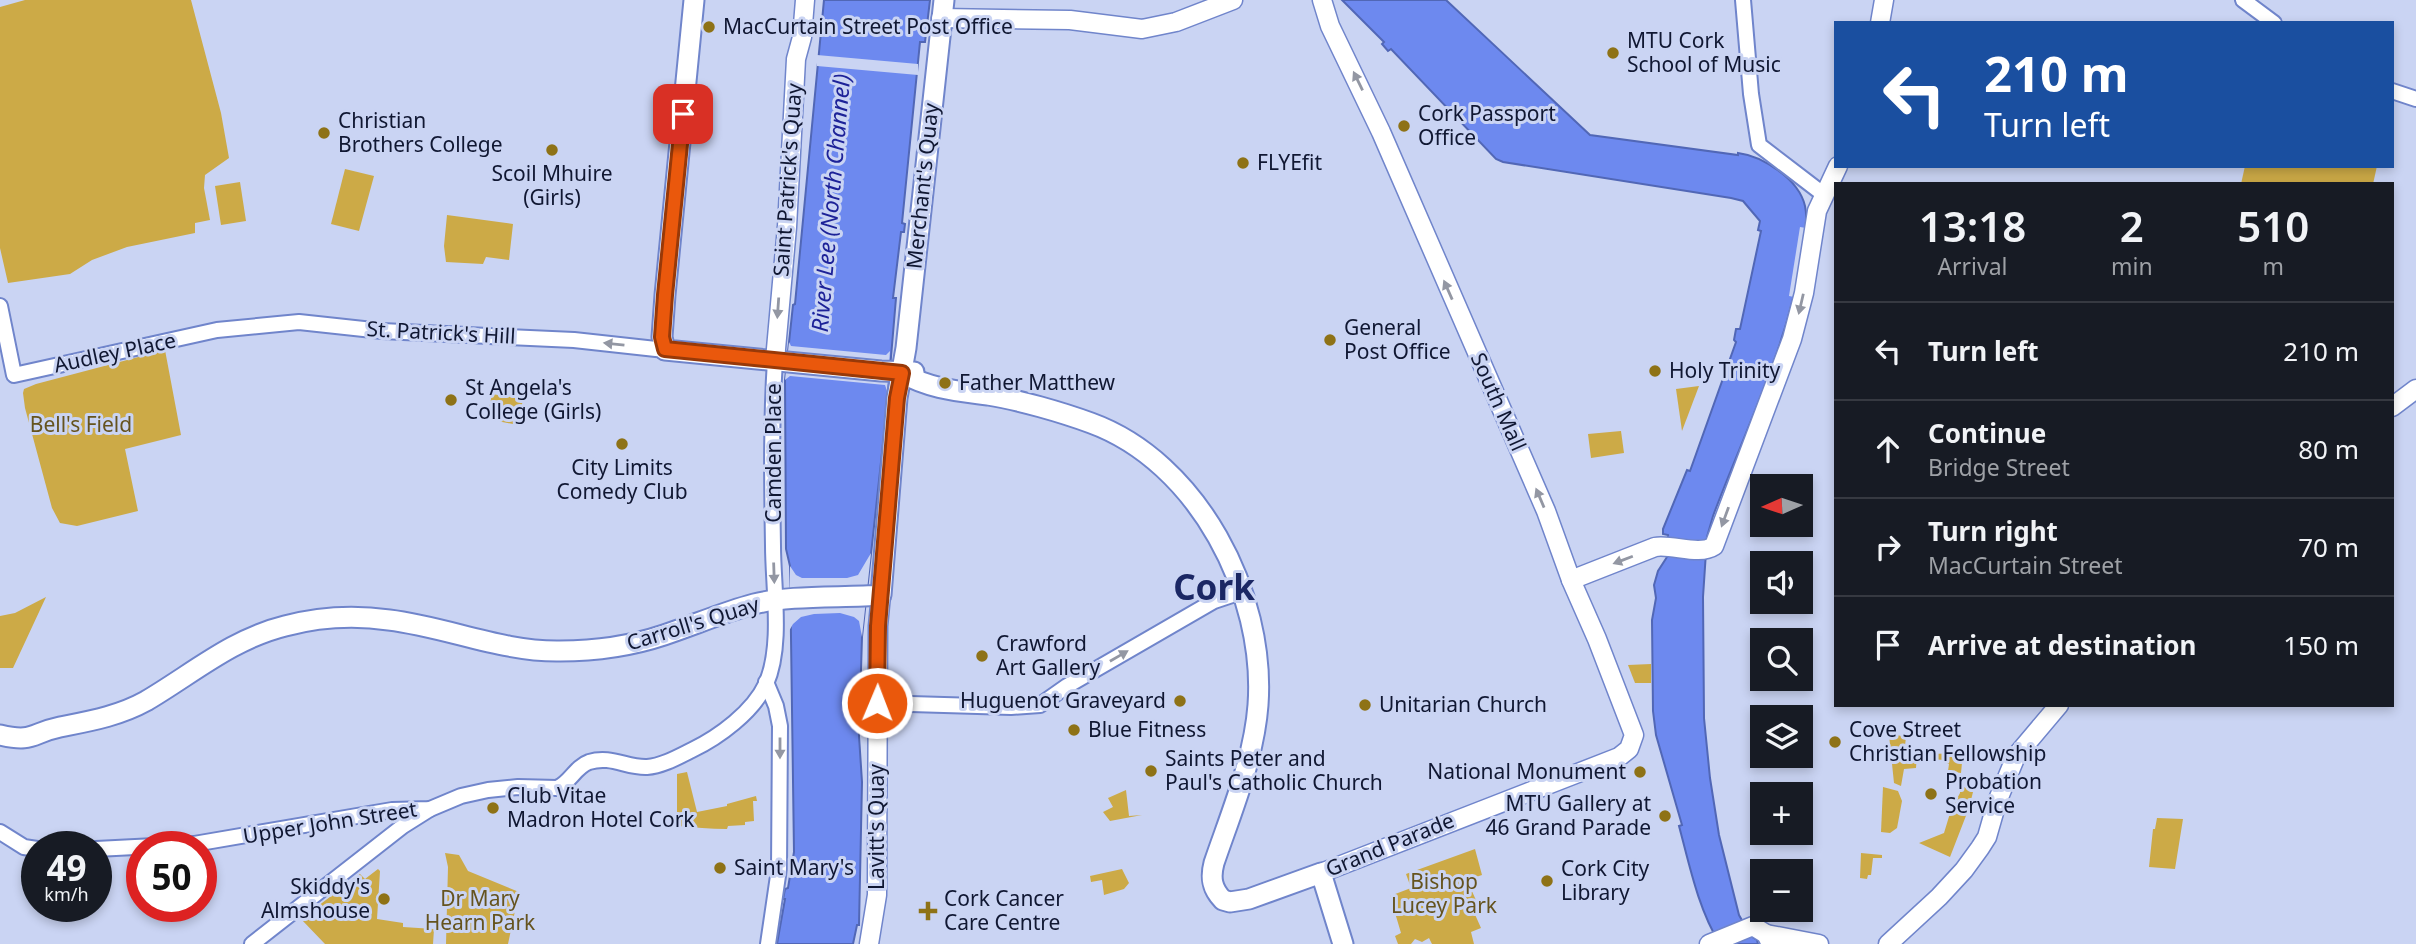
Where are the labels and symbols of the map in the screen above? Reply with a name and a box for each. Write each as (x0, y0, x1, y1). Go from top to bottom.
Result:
place label: MacCurtain Street Post Office (723, 12, 1013, 40)
marker: MacCurtain Street Post Office (701, 19, 717, 35)
place label: MTU Cork School of Music (1627, 26, 1781, 78)
marker: MTU Cork School of Music (1605, 45, 1621, 61)
one-way arrow (1352, 71, 1364, 91)
water label: River Lee (North Channel) (803, 73, 857, 333)
street label: Saint Patrick's Quay (766, 82, 808, 278)
pin (653, 84, 713, 144)
place label: Cork Passport Office (1418, 99, 1556, 151)
street label: Merchant's Quay (899, 101, 945, 270)
place label: Christian Brothers College (338, 106, 503, 158)
marker: Cork Passport Office (1396, 118, 1412, 134)
marker: Christian Brothers College (316, 125, 332, 141)
marker: Scoil Mhuire (Girls) (544, 142, 560, 158)
place label: FLYEfit (1257, 148, 1322, 176)
marker: FLYEfit (1235, 155, 1251, 171)
place label: Scoil Mhuire (Girls) (491, 159, 613, 211)
one-way arrow (1442, 280, 1454, 300)
one-way arrow (1795, 293, 1806, 315)
one-way arrow (773, 297, 784, 319)
place label: General Post Office (1344, 313, 1451, 365)
street label: St. Patrick's Hill (366, 314, 516, 350)
street label: Audley Place (51, 325, 178, 379)
marker: General Post Office (1322, 332, 1338, 348)
one-way arrow (603, 338, 625, 349)
street label: South Mall (1465, 348, 1533, 455)
place label: Holy Trinity (1669, 356, 1781, 384)
marker: Holy Trinity (1647, 363, 1663, 379)
place label: Father Matthew (959, 368, 1116, 396)
place label: St Angela's College (Girls) (465, 373, 601, 425)
marker: Father Matthew (937, 375, 953, 391)
street label: Camden Place (759, 383, 787, 523)
marker: St Angela's College (Girls) (443, 392, 459, 408)
park label: Bell's Field (30, 410, 132, 438)
marker: City Limits Comedy Club (614, 436, 630, 452)
place label: City Limits Comedy Club (556, 453, 688, 505)
north arrow (1750, 474, 1813, 537)
one-way arrow (1534, 488, 1546, 508)
one-way arrow (1719, 506, 1730, 527)
one-way arrow (1612, 554, 1633, 565)
one-way arrow (768, 562, 779, 584)
district label: Cork (1173, 563, 1255, 610)
street label: Carroll's Quay (623, 590, 763, 656)
place label: Crawford Art Gallery (996, 629, 1101, 681)
marker: Crawford Art Gallery (974, 648, 990, 664)
one-way arrow (1109, 650, 1128, 662)
position arrow (840, 666, 914, 740)
place label: Huguenot Graveyard (960, 686, 1166, 714)
place label: Unitarian Church (1379, 690, 1547, 718)
marker: Huguenot Graveyard (1172, 693, 1188, 709)
marker: Unitarian Church (1357, 697, 1373, 713)
place label: Blue Fitness (1088, 715, 1206, 743)
place label: Cove Street Christian Fellowship (1849, 715, 2046, 767)
marker: Blue Fitness (1066, 722, 1082, 738)
marker: Cove Street Christian Fellowship (1827, 734, 1843, 750)
one-way arrow (774, 738, 786, 760)
place label: Saints Peter and Paul's Catholic Church (1165, 744, 1383, 796)
place label: National Monument (1427, 757, 1626, 785)
marker: Saints Peter and Paul's Catholic Church (1143, 763, 1159, 779)
street label: Lavitt's Quay (862, 764, 890, 890)
marker: National Monument (1632, 764, 1648, 780)
place label: Probation Service (1945, 767, 2042, 819)
place label: Club Vitae Madron Hotel Cork (507, 781, 695, 833)
marker: Probation Service (1923, 786, 1939, 802)
place label: MTU Gallery at 46 Grand Parade (1486, 789, 1651, 841)
street label: Upper John Street (241, 794, 419, 850)
marker: Club Vitae Madron Hotel Cork (485, 800, 501, 816)
street label: Grand Parade (1321, 806, 1458, 883)
marker: MTU Gallery at 46 Grand Parade (1657, 808, 1673, 824)
speed limit sign: 50 (126, 831, 217, 922)
place label: Saint Mary's (734, 853, 854, 881)
place label: Cork City Library (1561, 854, 1650, 906)
marker: Saint Mary's (712, 860, 728, 876)
park label: Bishop Lucey Park (1391, 867, 1498, 919)
place label: Skiddy's Almshouse (261, 872, 370, 924)
marker: Cork City Library (1539, 873, 1555, 889)
park label: Dr Mary Hearn Park (425, 884, 536, 936)
place label: Cork Cancer Care Centre (944, 884, 1064, 936)
marker: Skiddy's Almshouse (376, 891, 392, 907)
marker: Cork Cancer Care Centre (918, 901, 938, 921)

